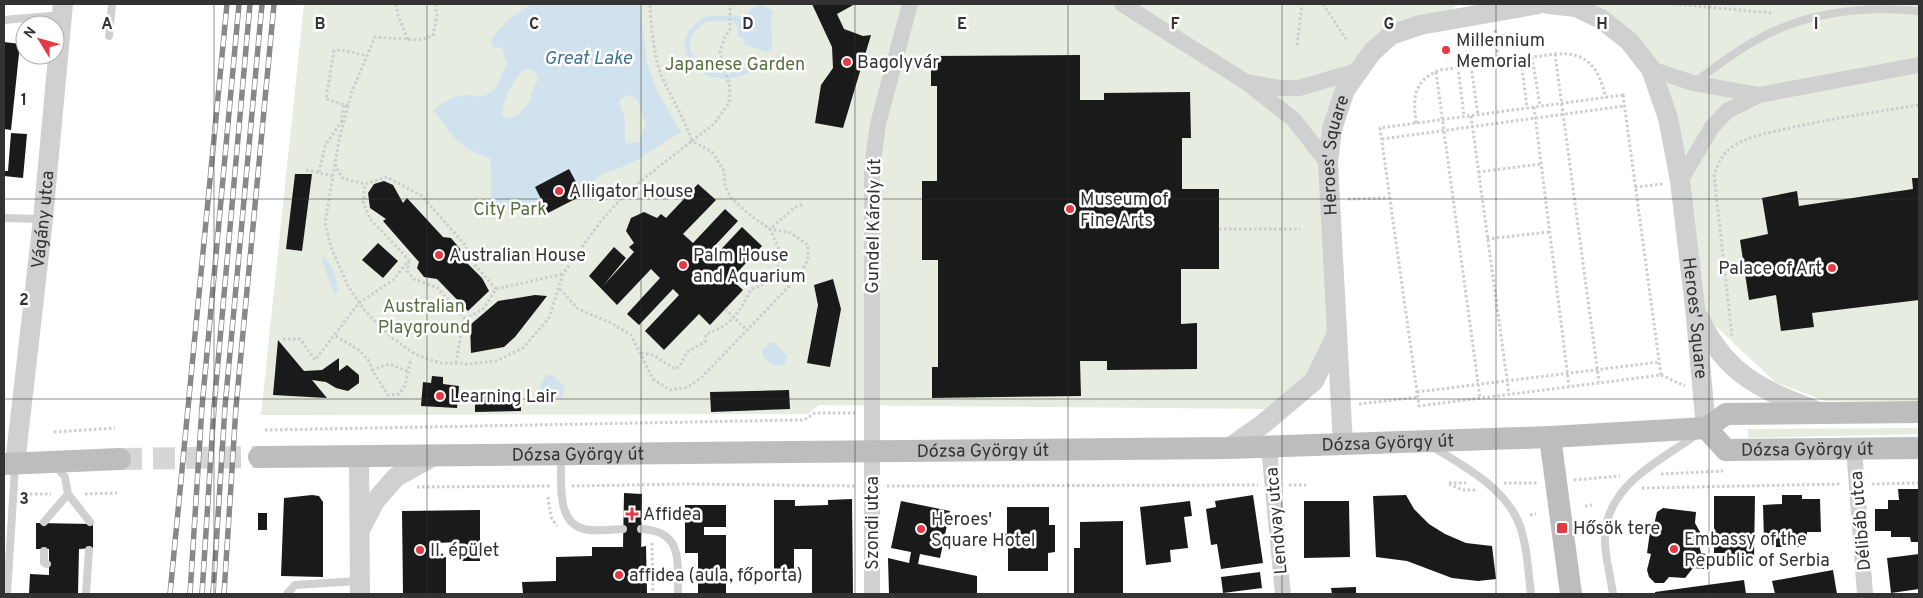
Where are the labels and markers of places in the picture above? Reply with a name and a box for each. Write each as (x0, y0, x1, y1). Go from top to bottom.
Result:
place label: Millennium Memorial (1456, 30, 1545, 74)
marker: Millennium Memorial (1440, 44, 1452, 56)
place label: Bagolyvár (857, 52, 939, 75)
marker: Bagolyvár (841, 56, 853, 68)
place label: Alligator House (569, 181, 693, 204)
marker: Alligator House (553, 185, 565, 197)
place label: Museum of Fine Arts (1080, 189, 1168, 233)
marker: Museum of Fine Arts (1064, 203, 1076, 215)
place label: Australian House (449, 245, 586, 268)
place label: Palm House and Aquarium (693, 245, 806, 289)
marker: Australian House (433, 249, 445, 261)
place label: Palace of Art (1718, 258, 1822, 281)
marker: Palm House and Aquarium (677, 259, 689, 271)
marker: Palace of Art (1826, 262, 1838, 274)
place label: Learning Lair (450, 386, 557, 409)
marker: Learning Lair (434, 390, 446, 402)
place label: Affidea (643, 504, 701, 527)
marker: Affidea (625, 507, 639, 521)
place label: Heroes' Square Hotel (931, 509, 1036, 553)
place label: Hősök tere (1573, 518, 1660, 541)
marker: Hősök tere (1555, 521, 1569, 535)
marker: Heroes' Square Hotel (915, 523, 927, 535)
place label: Embassy of the Republic of Serbia (1684, 529, 1830, 573)
place label: II. épület (430, 540, 499, 563)
marker: Embassy of the Republic of Serbia (1668, 543, 1680, 555)
marker: II. épület (414, 544, 426, 556)
place label: affidea (aula, főporta) (629, 565, 803, 588)
marker: affidea (aula, főporta) (613, 569, 625, 581)

